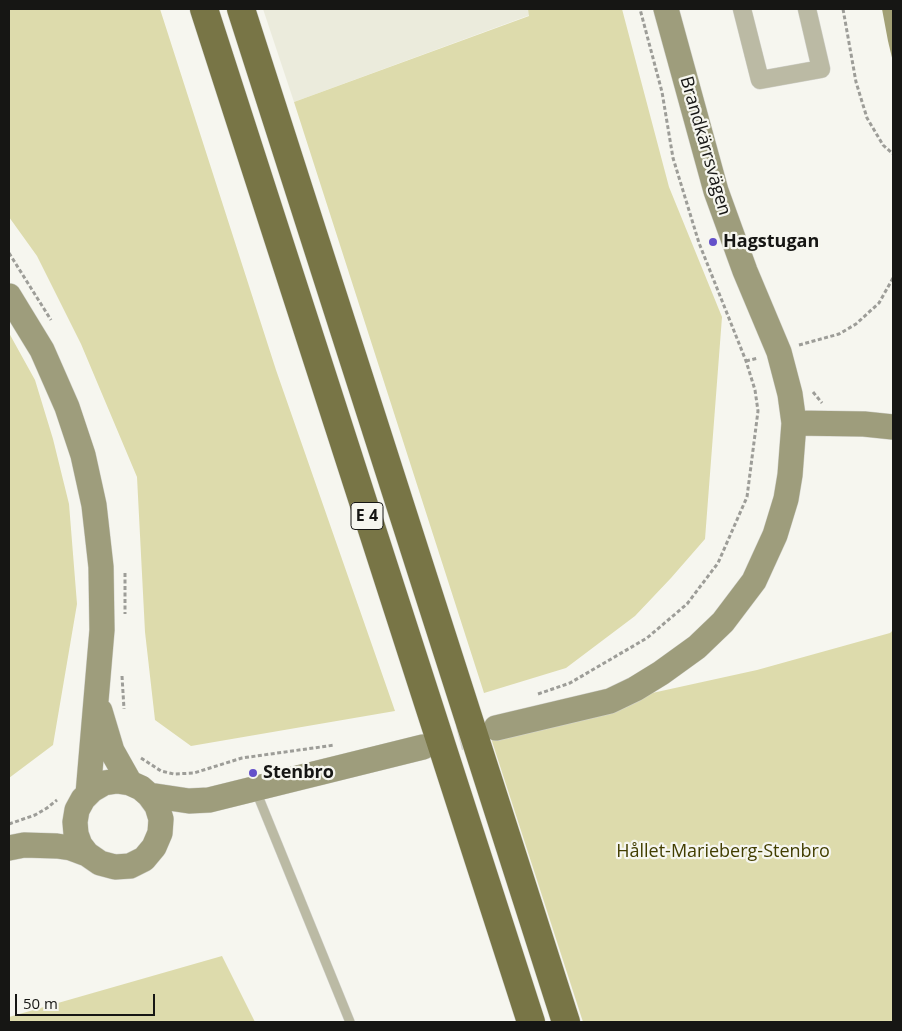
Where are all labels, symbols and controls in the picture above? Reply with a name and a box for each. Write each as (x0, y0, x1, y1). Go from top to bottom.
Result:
street label: Brandkärrsvägen (675, 74, 735, 218)
place label: Hagstugan (723, 231, 819, 253)
marker: Hagstugan (707, 236, 719, 248)
road number: E 4 (351, 502, 383, 530)
place label: Stenbro (263, 762, 334, 784)
marker: Stenbro (247, 767, 259, 779)
park label: Hållet-Marieberg-Stenbro (616, 841, 830, 863)
scale bar (18, 984, 158, 1016)
text: 50 m (23, 993, 58, 1013)

